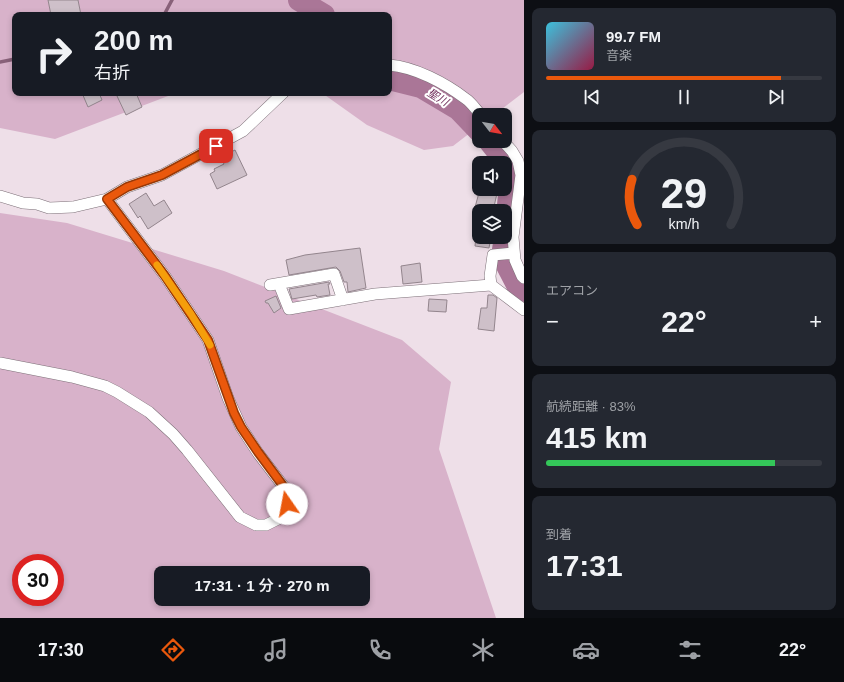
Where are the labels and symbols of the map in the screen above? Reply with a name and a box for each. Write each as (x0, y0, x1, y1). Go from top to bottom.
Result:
water label: 聖川 (425, 86, 451, 108)
north arrow (472, 108, 512, 148)
pin (199, 129, 233, 163)
position arrow (266, 483, 308, 525)
speed limit sign: 30 (12, 554, 64, 606)

